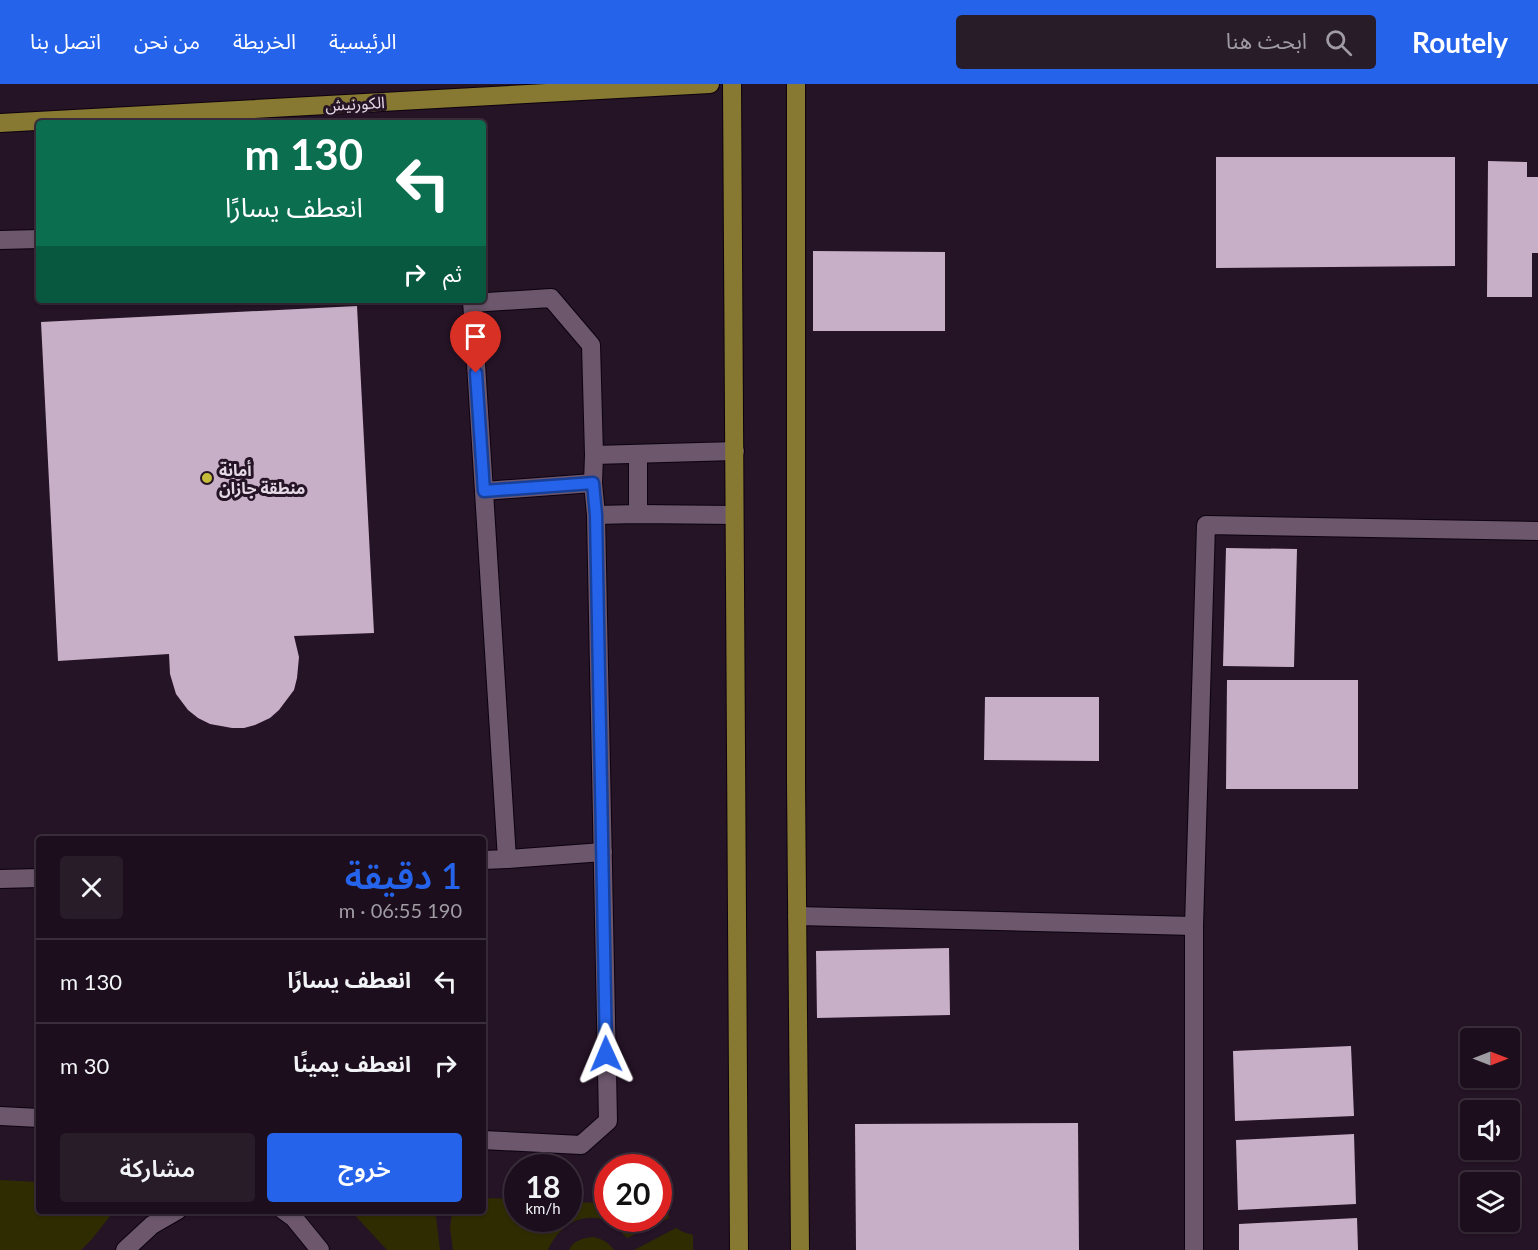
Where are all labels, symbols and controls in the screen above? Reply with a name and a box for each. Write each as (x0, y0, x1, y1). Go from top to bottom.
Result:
search box (956, 15, 1376, 69)
text: Routely (1412, 25, 1508, 59)
icon: search (1322, 26, 1355, 59)
text: ابحث هنا (1226, 27, 1307, 54)
text: اتصل بنا (30, 28, 101, 53)
text: من نحن (134, 28, 200, 53)
text: الخريطة (233, 28, 296, 53)
text: الرئيسية (329, 28, 396, 53)
street label: الكورنيش (325, 92, 385, 115)
text: 130 m (245, 129, 363, 179)
icon: left (384, 144, 462, 222)
text: انعطف يسارًا (225, 190, 363, 223)
icon: right (398, 258, 431, 291)
text: ثم (443, 260, 462, 287)
pin (450, 311, 501, 373)
icon: arrive (459, 320, 492, 353)
place label: أمانة منطقة جازان (219, 460, 305, 498)
marker: أمانة منطقة جازان (200, 471, 214, 485)
text: 1 دقيقة (345, 853, 462, 897)
button: close (60, 856, 123, 919)
text: 190 m · 06:55 (339, 898, 462, 922)
icon: left (429, 965, 462, 998)
text: انعطف يسارًا (287, 966, 411, 993)
text: 130 m (60, 968, 122, 995)
position arrow (574, 1022, 638, 1086)
north arrow (1460, 1028, 1520, 1088)
map controls (1460, 1028, 1520, 1232)
icon: right (429, 1049, 462, 1082)
text: انعطف يمينًا (293, 1050, 411, 1077)
text: 30 m (60, 1052, 109, 1079)
button: sound (1460, 1100, 1520, 1160)
button: مشاركة (60, 1133, 255, 1202)
button: خروج (267, 1133, 462, 1202)
speed limit sign: 20 (594, 1154, 672, 1232)
text: 18 (526, 1168, 560, 1204)
button: layers (1460, 1172, 1520, 1232)
text: km/h (525, 1199, 561, 1217)

